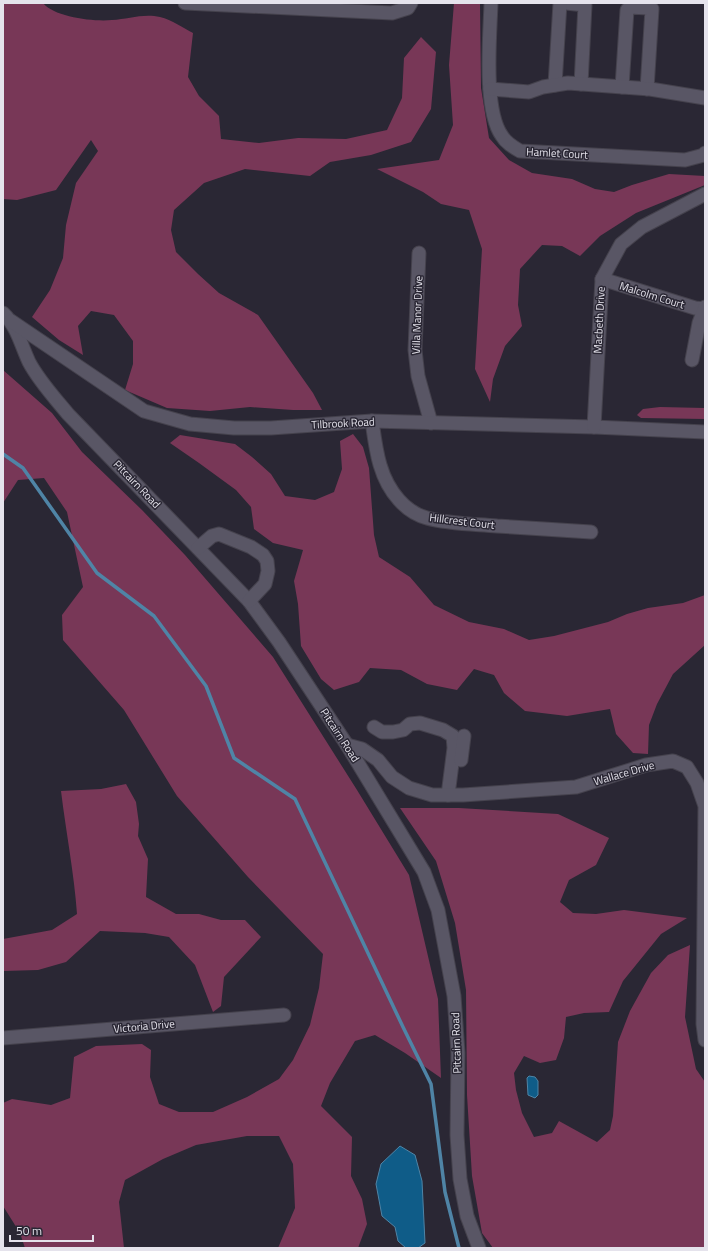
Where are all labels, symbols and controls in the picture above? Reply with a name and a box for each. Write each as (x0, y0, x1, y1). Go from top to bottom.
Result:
street label: Hamlet Court (526, 143, 588, 163)
street label: Villa Manor Drive (408, 275, 426, 355)
street label: Malcolm Court (618, 278, 687, 313)
street label: Macbeth Drive (589, 286, 609, 354)
street label: Tilbrook Road (311, 413, 375, 433)
street label: Pitcairn Road (110, 456, 164, 512)
street label: Hillcrest Court (428, 509, 496, 533)
street label: Pitcairn Road (317, 705, 364, 765)
street label: Wallace Drive (592, 757, 657, 789)
street label: Pitcairn Road (447, 1012, 465, 1074)
street label: Victoria Drive (113, 1015, 176, 1037)
scale bar (10, 1217, 93, 1243)
text: 50 m (16, 1221, 42, 1240)

